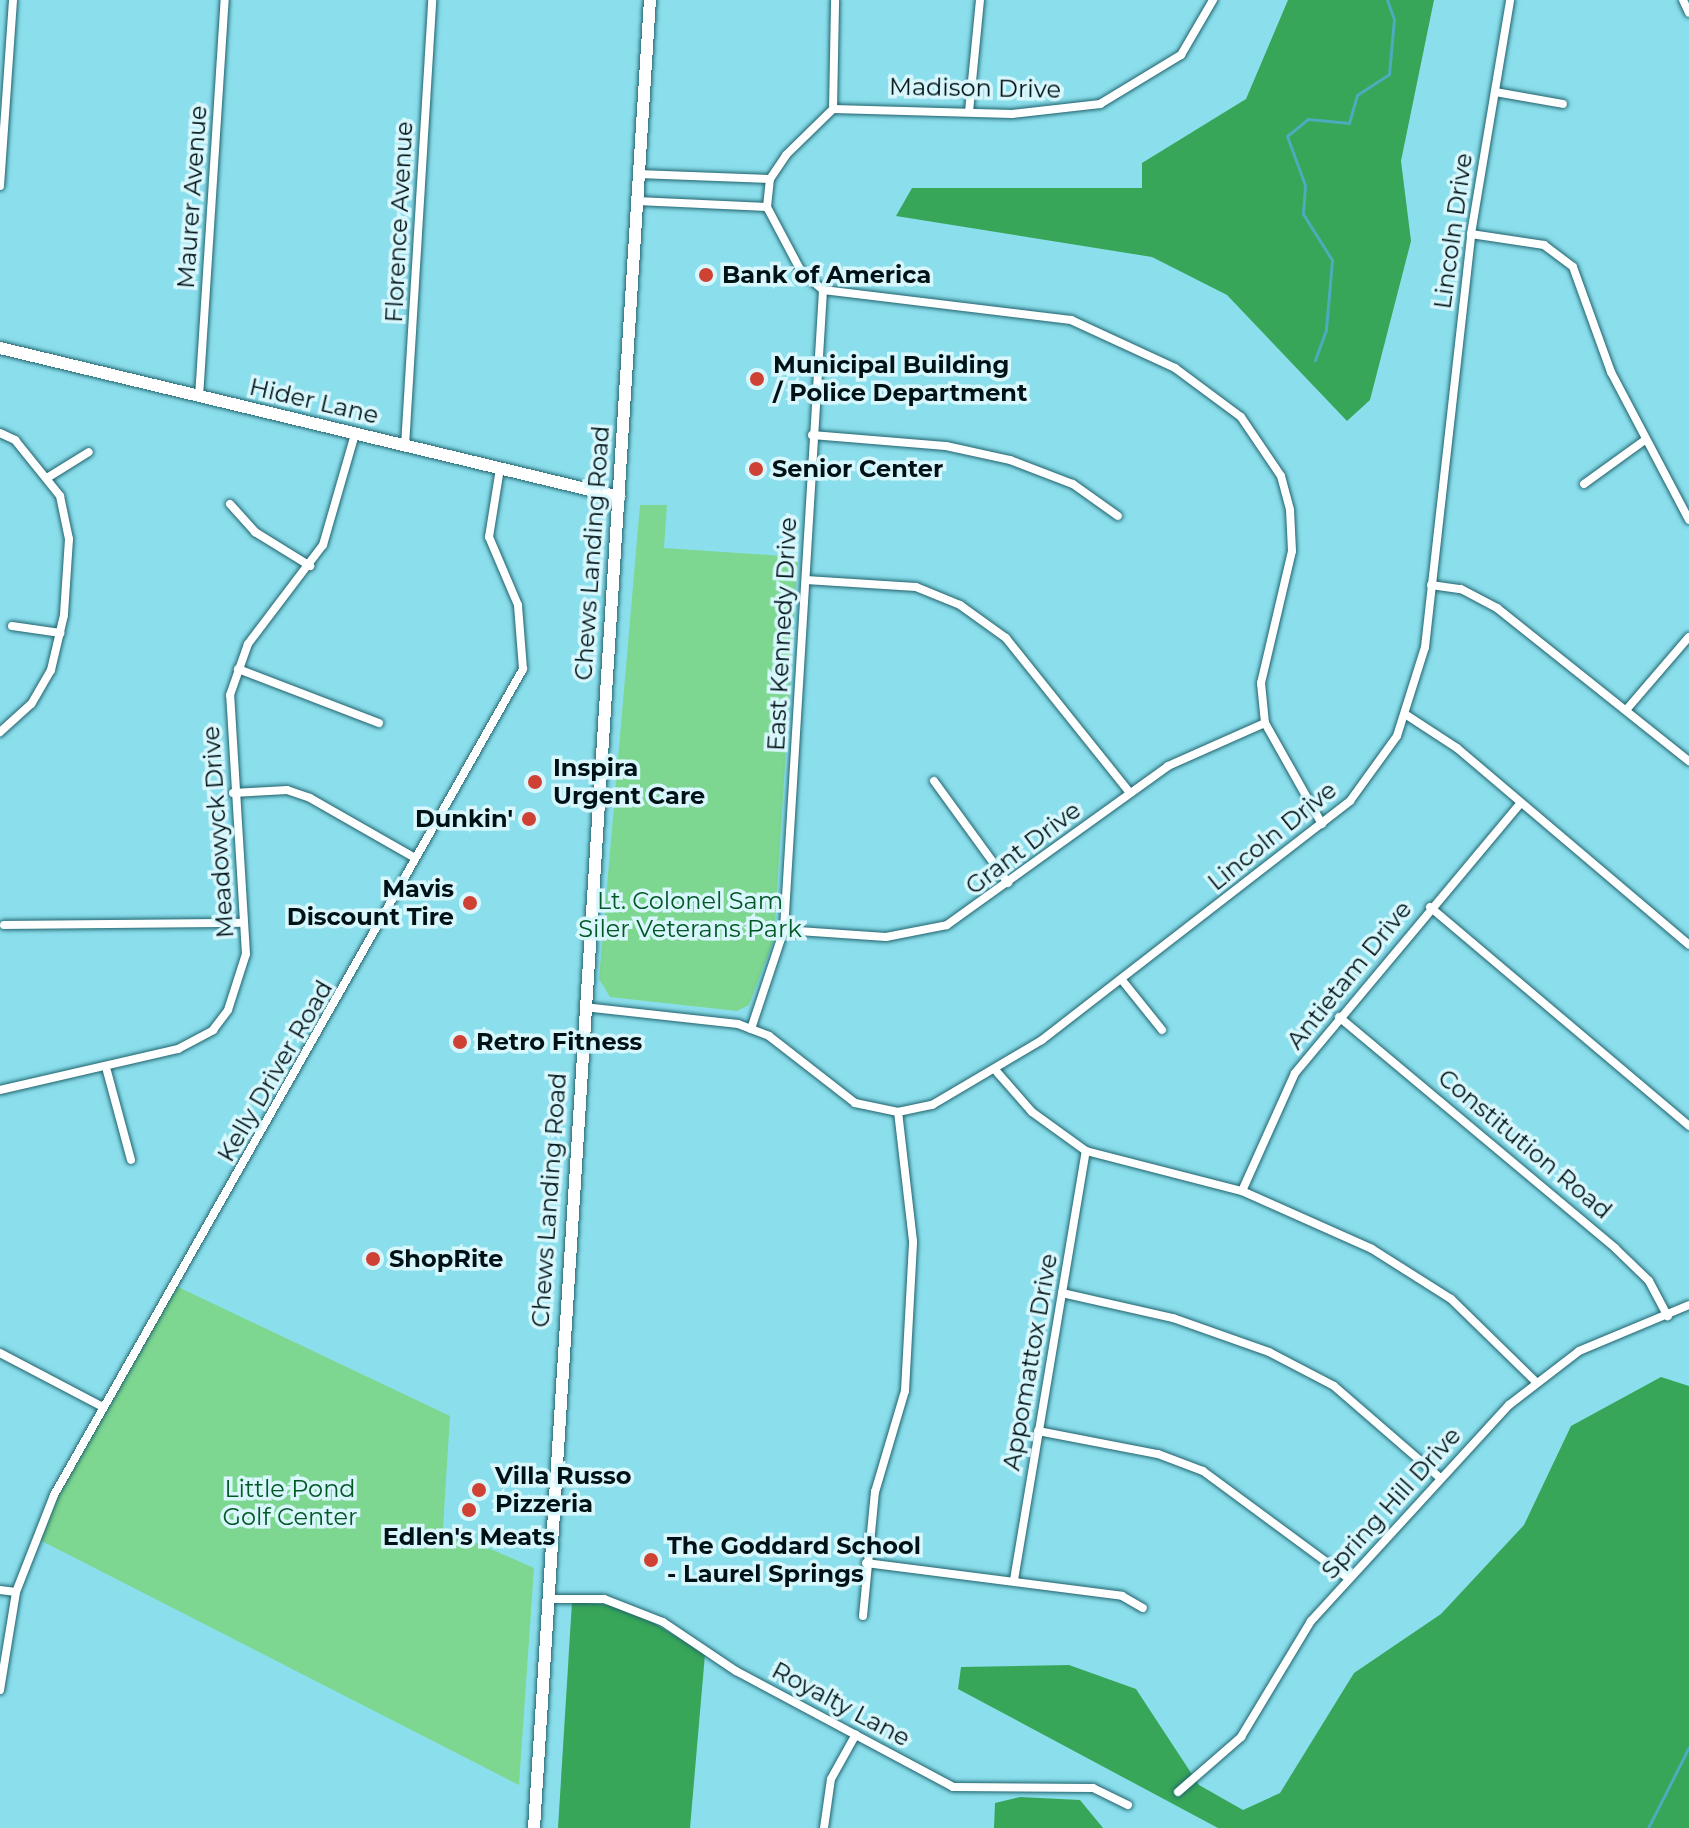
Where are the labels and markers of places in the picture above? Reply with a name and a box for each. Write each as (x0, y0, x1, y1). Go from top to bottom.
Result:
place label: Bank of America (722, 261, 931, 289)
marker: Bank of America (697, 266, 715, 284)
place label: Municipal Building / Police Department (773, 351, 1027, 407)
marker: Municipal Building / Police Department (748, 370, 766, 388)
place label: Senior Center (772, 455, 943, 483)
marker: Senior Center (747, 460, 765, 478)
place label: Inspira Urgent Care (553, 754, 705, 810)
marker: Inspira Urgent Care (524, 771, 546, 793)
place label: Dunkin' (415, 805, 513, 833)
marker: Dunkin' (520, 810, 538, 828)
place label: Mavis Discount Tire (287, 875, 454, 931)
marker: Mavis Discount Tire (461, 894, 479, 912)
place label: Retro Fitness (476, 1028, 642, 1056)
marker: Retro Fitness (451, 1033, 469, 1051)
place label: ShopRite (389, 1245, 503, 1273)
marker: ShopRite (364, 1250, 382, 1268)
place label: Villa Russo Pizzeria (495, 1462, 631, 1518)
marker: Villa Russo Pizzeria (470, 1481, 488, 1499)
marker: Edlen's Meats (460, 1501, 478, 1519)
place label: Edlen's Meats (383, 1523, 555, 1551)
place label: The Goddard School - Laurel Springs (667, 1532, 921, 1588)
marker: The Goddard School - Laurel Springs (642, 1551, 660, 1569)

